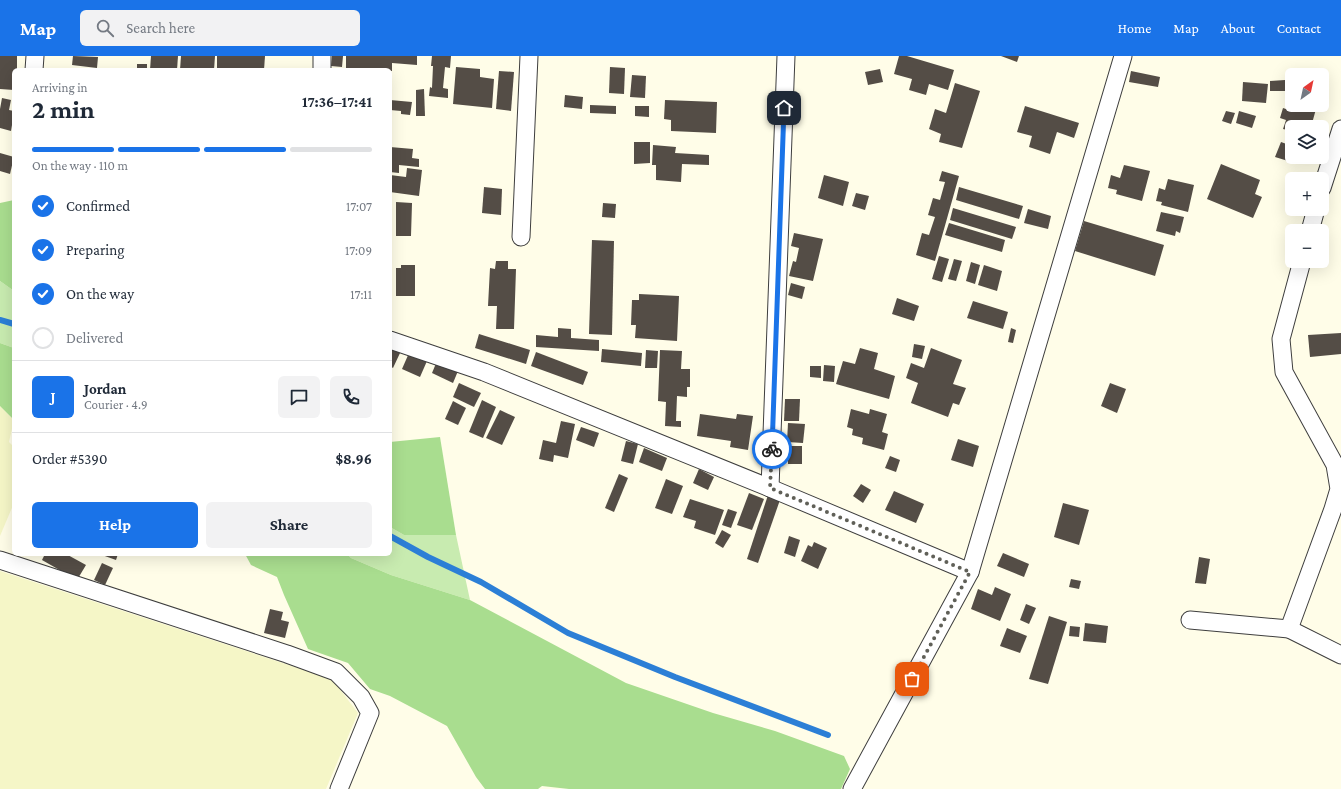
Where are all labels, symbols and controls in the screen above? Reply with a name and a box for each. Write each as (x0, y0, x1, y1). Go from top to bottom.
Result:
search box (80, 10, 360, 46)
icon: search (94, 17, 116, 39)
text: Map (20, 18, 56, 39)
text: Search here (126, 20, 195, 36)
text: Home (1118, 20, 1151, 36)
text: Map (1173, 20, 1199, 36)
text: About (1221, 20, 1255, 36)
text: Contact (1277, 20, 1321, 36)
north arrow (1285, 68, 1329, 112)
map controls (1285, 68, 1329, 268)
text: Arriving in (32, 80, 88, 95)
pin (767, 91, 801, 125)
text: 17:36–17:41 (302, 94, 372, 110)
text: 2 min (32, 95, 95, 124)
icon: home (773, 97, 795, 119)
button: layers (1285, 120, 1329, 164)
text: On the way · 110 m (32, 158, 128, 173)
button: + (1285, 172, 1329, 216)
icon: check (32, 195, 54, 217)
text: Confirmed (66, 198, 130, 214)
text: 17:07 (346, 199, 372, 214)
button: − (1285, 224, 1329, 268)
icon: check (32, 239, 54, 261)
text: Preparing (66, 242, 125, 258)
text: 17:09 (345, 243, 372, 258)
icon: check (32, 283, 54, 305)
text: On the way (66, 286, 134, 302)
text: 17:11 (350, 287, 372, 302)
text: Delivered (66, 330, 123, 346)
button: chat (278, 376, 320, 418)
button: phone (330, 376, 372, 418)
text: Jordan (84, 381, 126, 397)
text: J (50, 389, 56, 405)
text: Courier · 4.9 (84, 397, 148, 412)
courier (752, 429, 792, 469)
icon: bike (761, 438, 783, 460)
text: Order #5390 (32, 451, 107, 467)
text: $8.96 (335, 451, 372, 467)
button: Help (32, 502, 198, 548)
button: Share (206, 502, 372, 548)
pin (895, 662, 929, 696)
icon: bag (901, 668, 923, 690)

